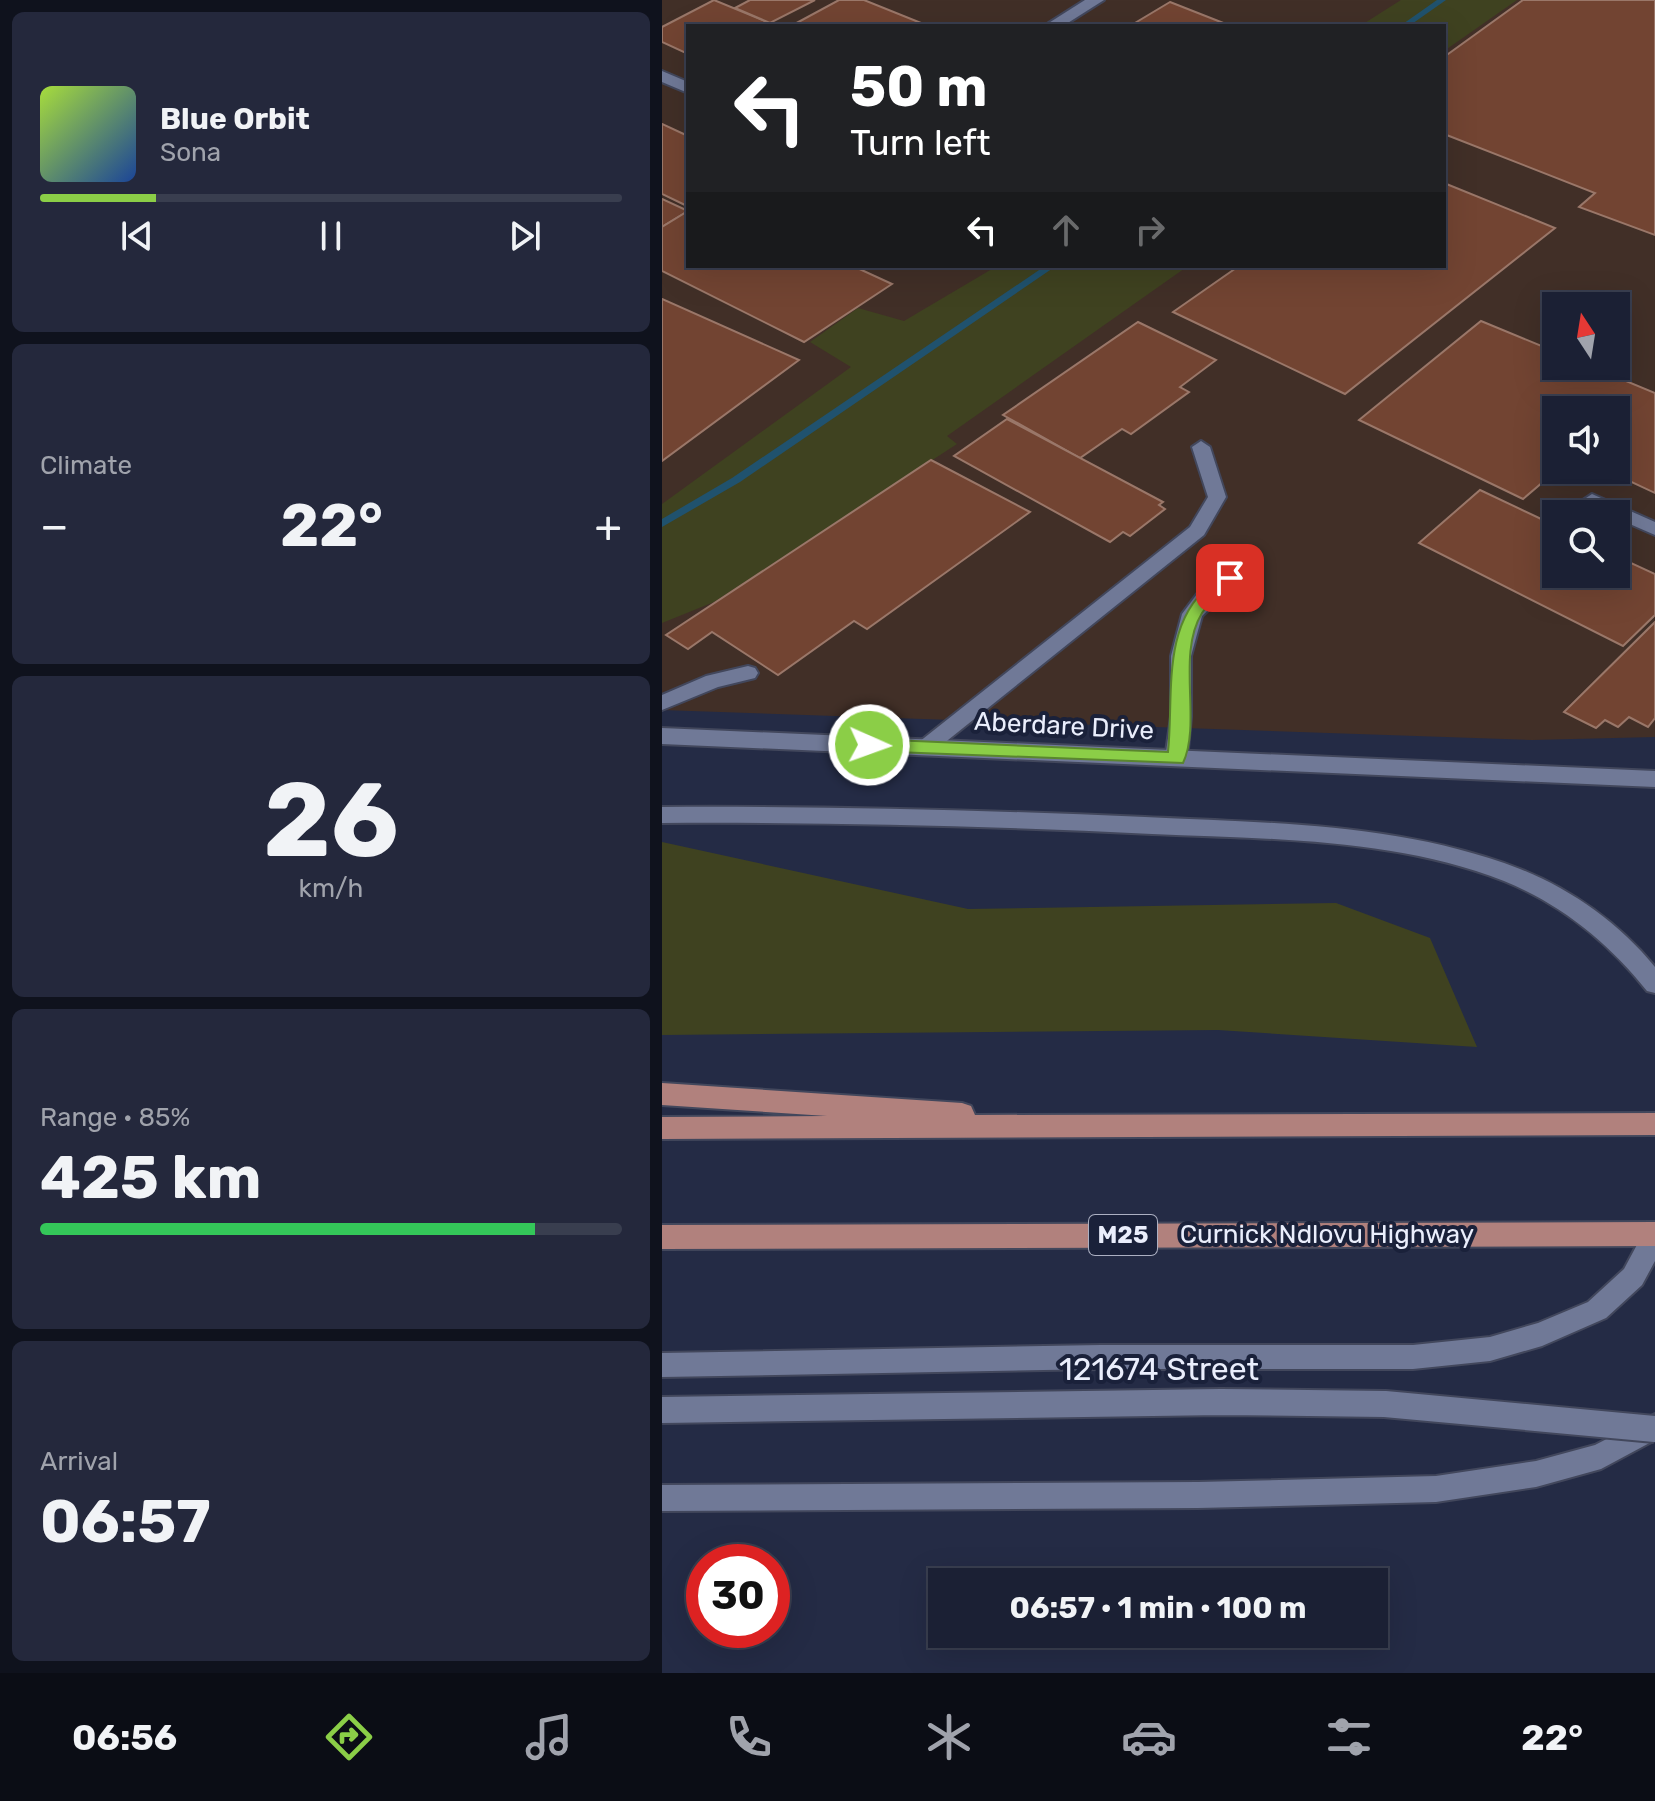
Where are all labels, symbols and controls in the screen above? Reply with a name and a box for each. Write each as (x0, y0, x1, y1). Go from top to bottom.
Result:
text: 50 m (850, 54, 987, 120)
icon: left (718, 56, 822, 160)
text: Blue Orbit (160, 101, 310, 137)
text: Turn left (850, 121, 991, 164)
text: Sona (160, 137, 221, 168)
icon: left (960, 208, 1004, 252)
icon: ahead (1044, 208, 1088, 252)
icon: right (1128, 208, 1172, 252)
icon: previous (115, 214, 159, 258)
icon: pause (309, 214, 353, 258)
icon: next (503, 214, 547, 258)
north arrow (1542, 292, 1630, 380)
map controls (1542, 292, 1630, 588)
button: sound (1542, 396, 1630, 484)
text: Climate (40, 450, 132, 481)
text: 22° (280, 490, 383, 561)
text: − (40, 500, 69, 552)
text: + (595, 500, 622, 552)
button: search (1542, 500, 1630, 588)
pin (1196, 544, 1264, 612)
icon: arrive (1208, 556, 1252, 600)
position arrow (827, 703, 911, 787)
street label: Aberdare Drive (973, 706, 1155, 746)
text: 26 (263, 759, 399, 882)
text: km/h (299, 873, 363, 904)
text: Range · 85% (40, 1102, 190, 1133)
text: 425 km (40, 1142, 262, 1213)
road number: M25 (1089, 1215, 1157, 1255)
street label: Curnick Ndlovu Highway (1180, 1219, 1474, 1250)
street label: 121674 Street (1059, 1350, 1259, 1388)
text: Arrival (40, 1446, 118, 1477)
text: 06:57 (40, 1486, 211, 1557)
speed limit sign: 30 (686, 1544, 790, 1648)
text: 06:57 · 1 min · 100 m (1010, 1590, 1306, 1626)
icon: directions (321, 1709, 377, 1765)
icon: music (521, 1709, 577, 1765)
icon: phone (721, 1709, 777, 1765)
icon: climate (921, 1709, 977, 1765)
icon: car (1121, 1709, 1177, 1765)
icon: filters (1321, 1709, 1377, 1765)
text: 06:56 (72, 1716, 177, 1759)
text: 22° (1521, 1716, 1583, 1759)

